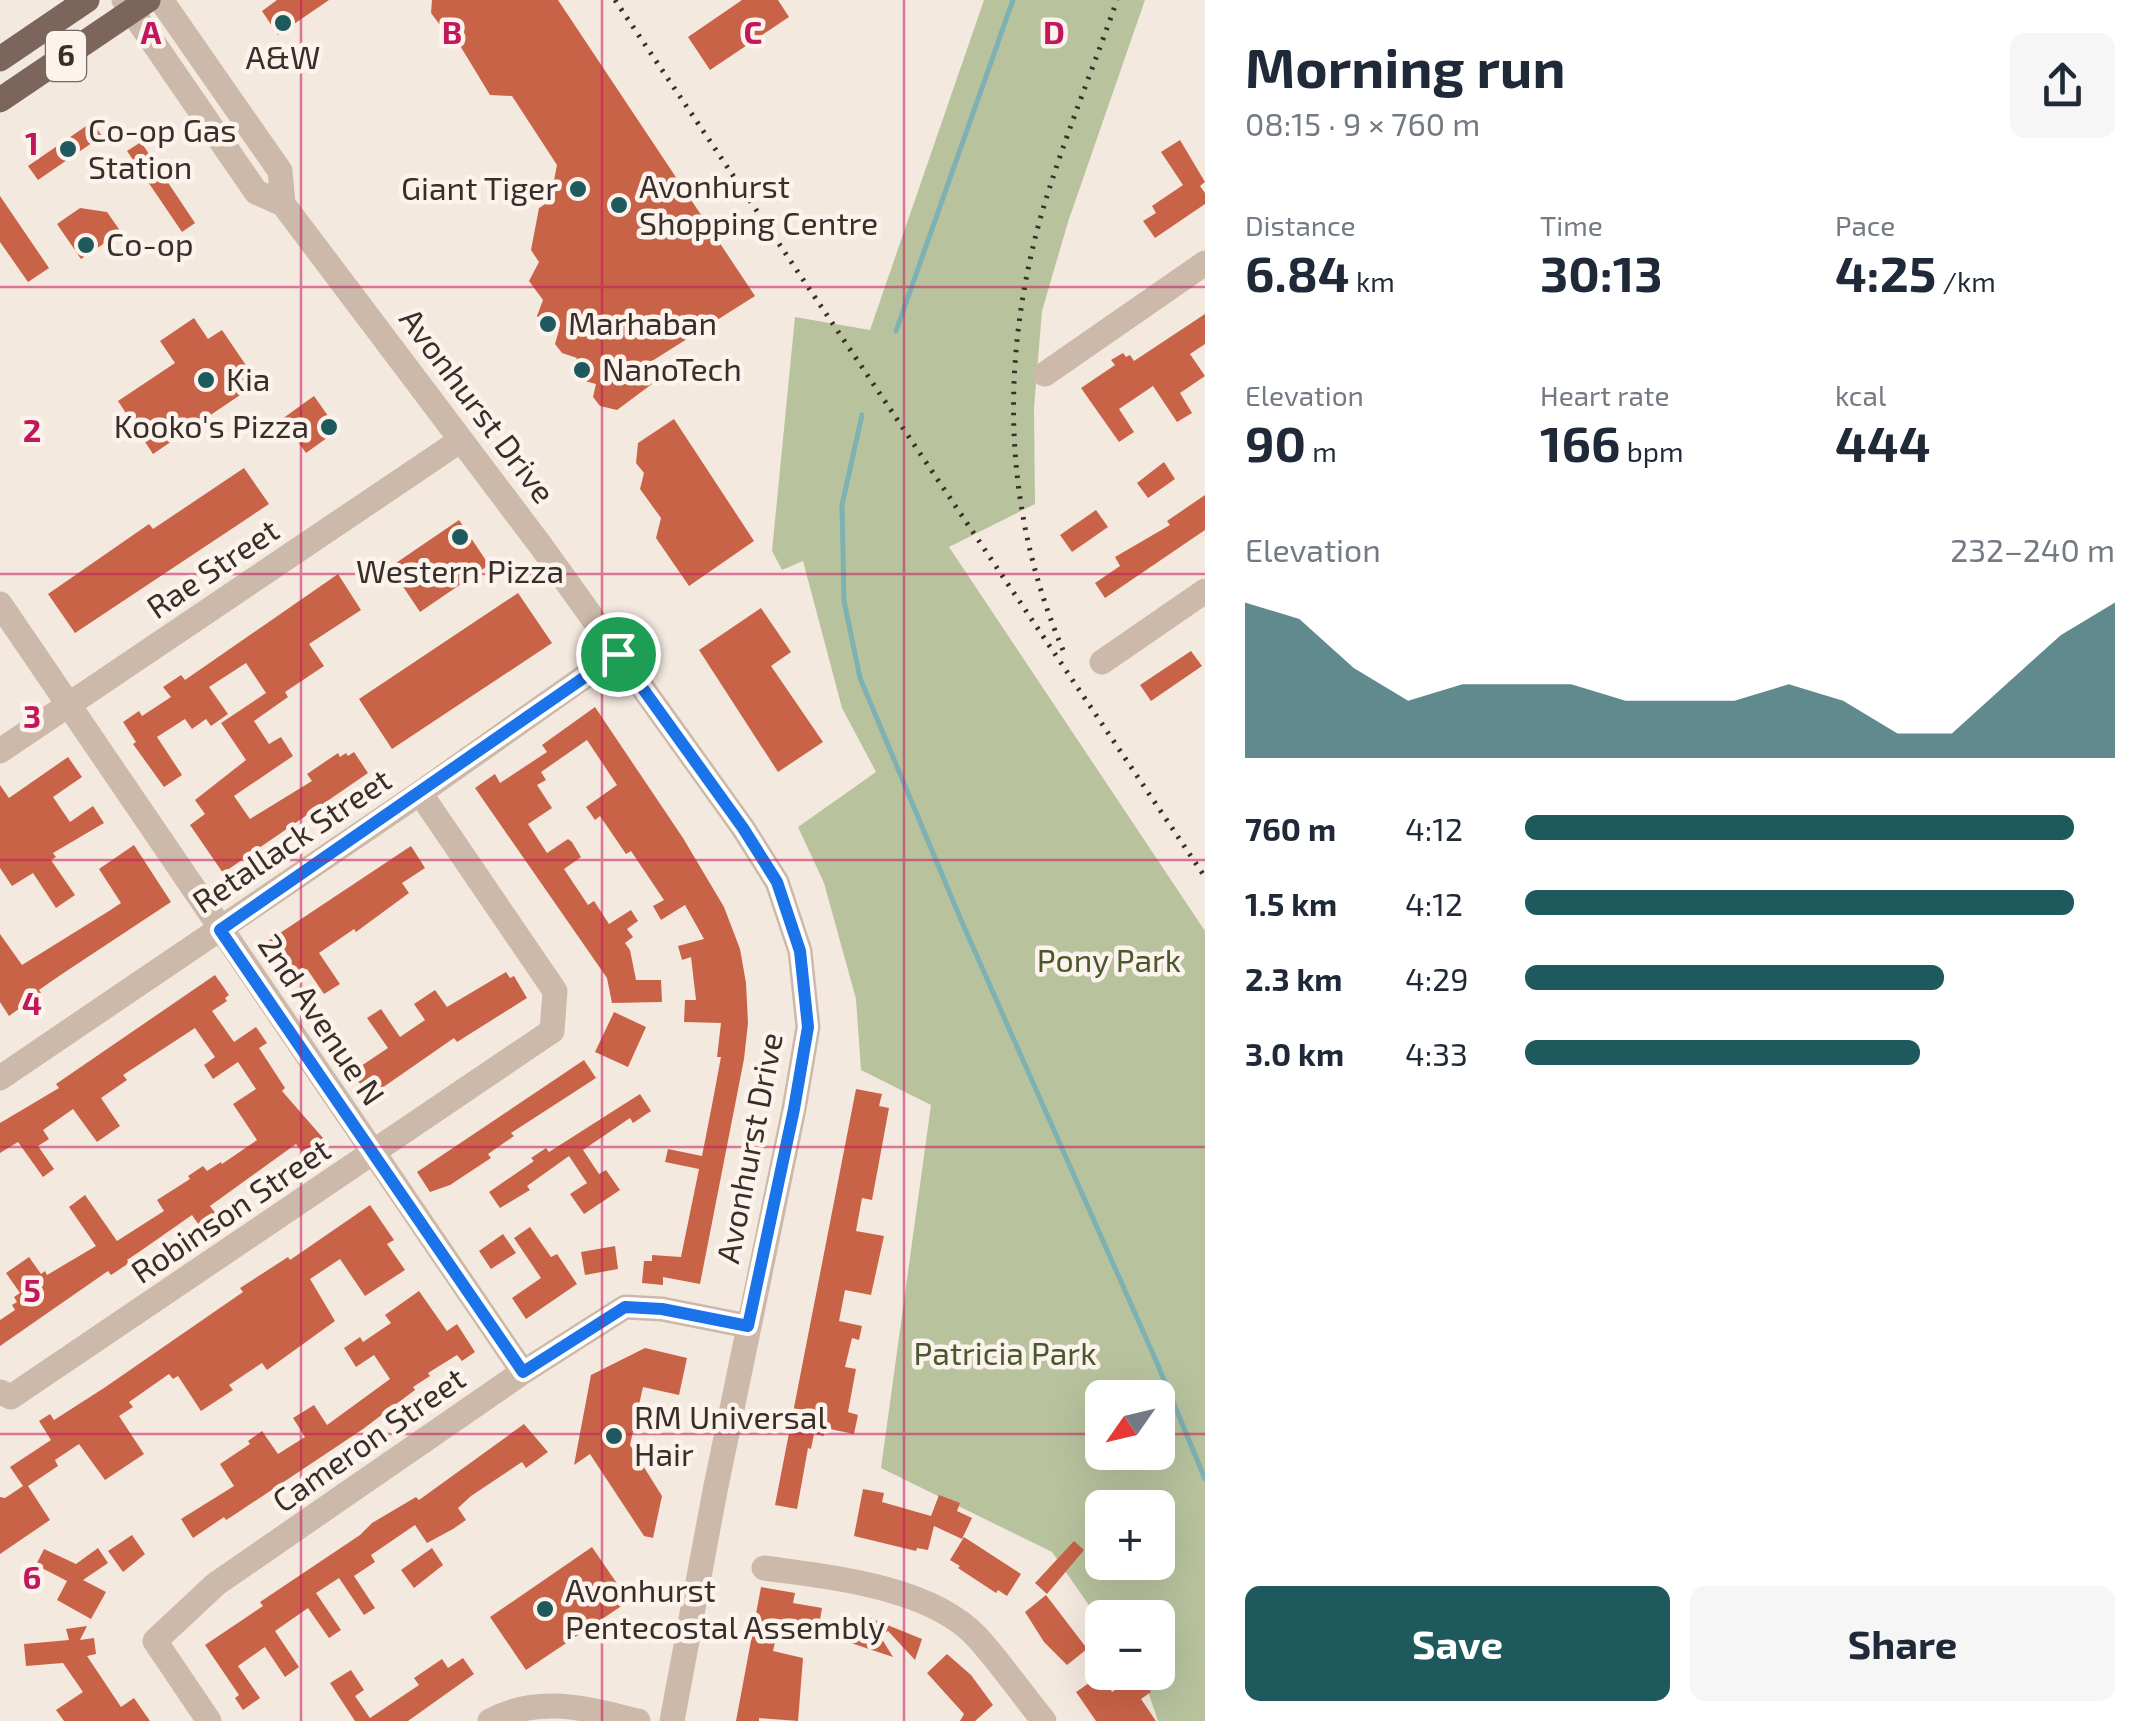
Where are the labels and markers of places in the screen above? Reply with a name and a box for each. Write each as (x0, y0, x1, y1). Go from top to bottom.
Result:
marker: A&W (272, 12, 294, 34)
place label: A&W (246, 37, 320, 75)
place label: Co-op Gas Station (88, 110, 237, 185)
marker: Co-op Gas Station (57, 138, 79, 160)
place label: Avonhurst Shopping Centre (639, 166, 878, 241)
place label: Giant Tiger (401, 168, 558, 206)
marker: Giant Tiger (567, 178, 589, 200)
marker: Avonhurst Shopping Centre (608, 194, 630, 216)
place label: Co-op (106, 224, 194, 262)
marker: Co-op (75, 234, 97, 256)
place label: Marhaban (568, 303, 717, 341)
marker: Marhaban (537, 313, 559, 335)
place label: NanoTech (602, 349, 742, 387)
place label: Kia (226, 359, 270, 397)
marker: NanoTech (571, 359, 593, 381)
marker: Kia (195, 369, 217, 391)
place label: Kooko's Pizza (114, 406, 309, 444)
marker: Kooko's Pizza (318, 416, 340, 438)
marker: Western Pizza (449, 526, 471, 548)
place label: Western Pizza (356, 551, 564, 589)
pin (576, 612, 661, 697)
place label: RM Universal Hair (634, 1397, 827, 1472)
marker: RM Universal Hair (603, 1425, 625, 1447)
place label: Avonhurst Pentecostal Assembly (565, 1570, 885, 1645)
marker: Avonhurst Pentecostal Assembly (534, 1598, 556, 1620)

